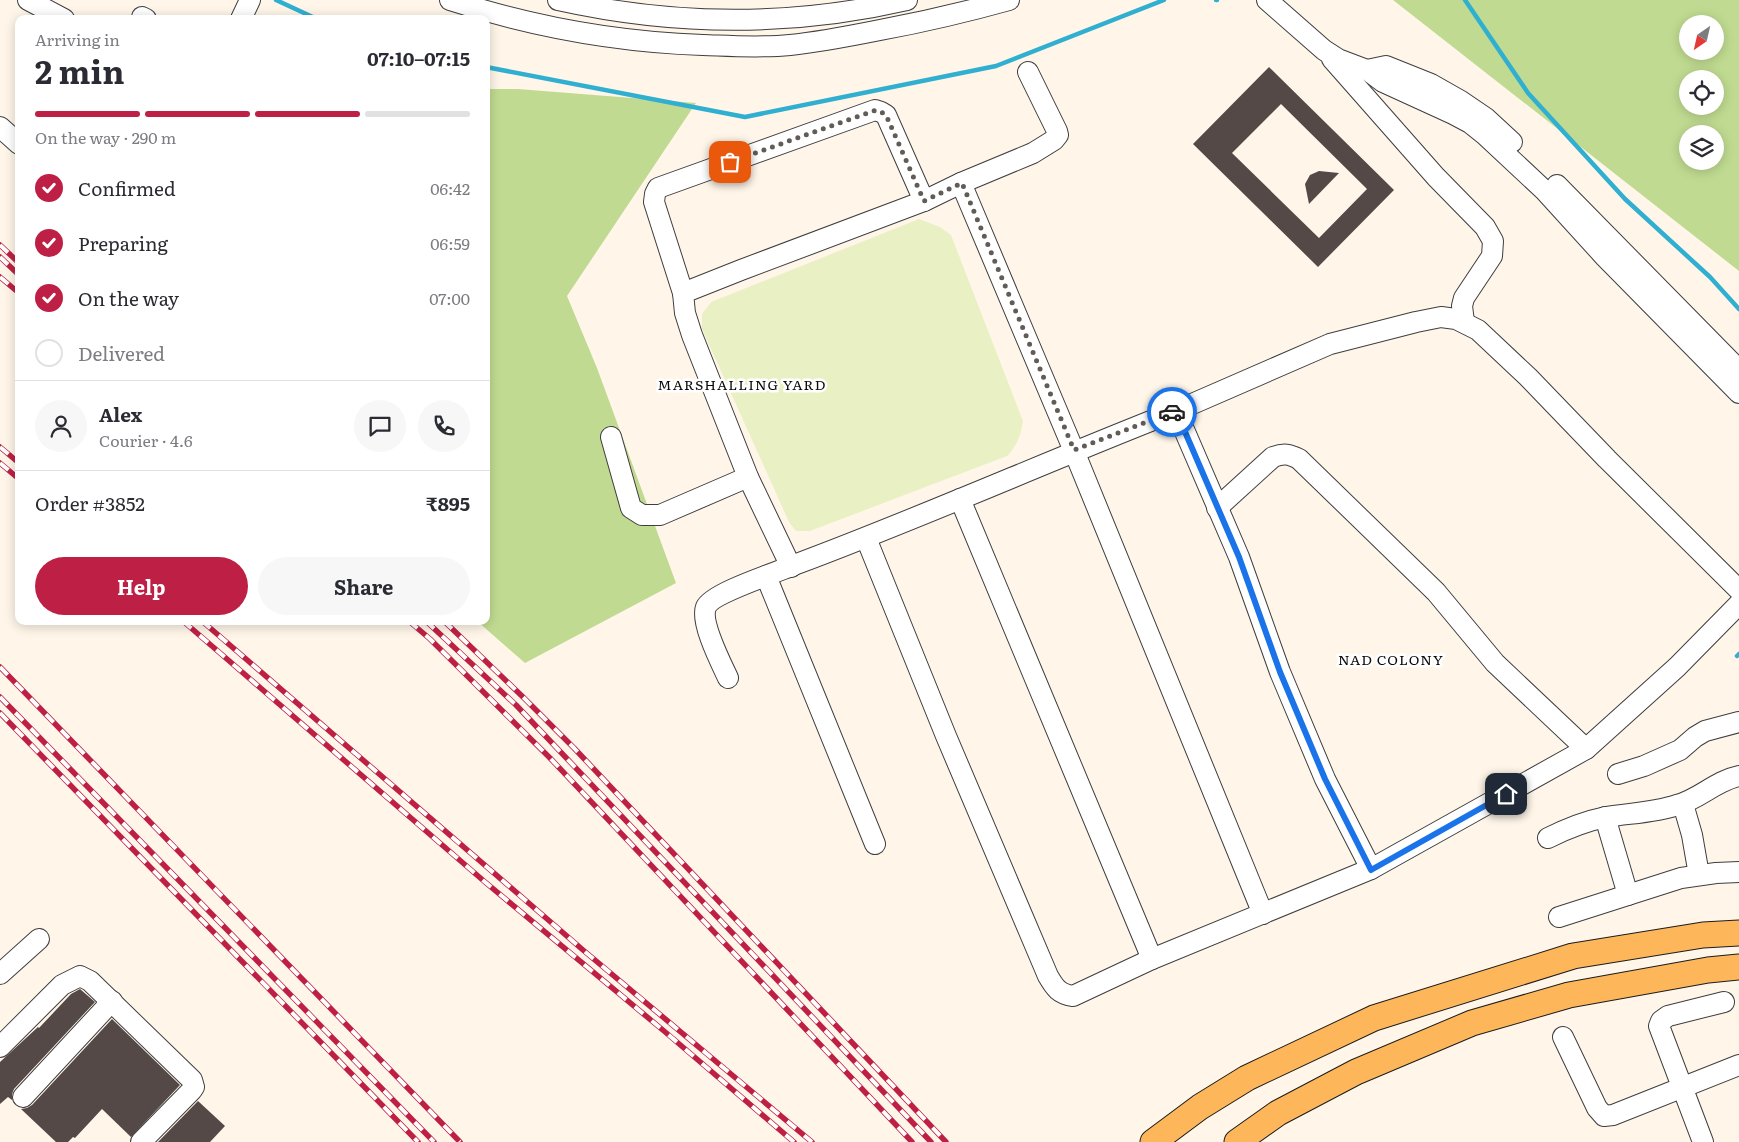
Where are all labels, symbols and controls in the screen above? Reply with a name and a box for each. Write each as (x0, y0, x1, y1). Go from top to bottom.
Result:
north arrow (1679, 15, 1724, 60)
map controls (1679, 15, 1724, 170)
text: Arriving in (35, 27, 120, 51)
text: 07:10–07:15 (367, 44, 470, 72)
text: 2 min (35, 46, 124, 94)
button: locate (1679, 70, 1724, 115)
text: On the way · 290 m (35, 125, 176, 149)
button: layers (1679, 125, 1724, 170)
pin (709, 141, 751, 183)
icon: bag (716, 148, 744, 176)
icon: check (35, 174, 63, 202)
text: Confirmed (78, 174, 176, 202)
text: 06:42 (430, 176, 470, 200)
icon: check (35, 229, 63, 257)
text: Preparing (78, 229, 168, 257)
text: 06:59 (430, 231, 470, 255)
icon: check (35, 284, 63, 312)
text: On the way (78, 284, 179, 312)
text: 07:00 (429, 286, 470, 310)
text: Delivered (78, 339, 165, 367)
district label: MARSHALLING YARD (658, 374, 826, 394)
courier (1147, 387, 1197, 437)
icon: car (1158, 398, 1186, 426)
button: person (35, 400, 87, 452)
text: Alex (99, 400, 142, 428)
button: chat (354, 400, 406, 452)
button: phone (418, 400, 470, 452)
text: Courier · 4.6 (99, 428, 193, 452)
text: Order #3852 (35, 489, 145, 517)
text: ₹895 (426, 489, 470, 517)
button: Help (35, 557, 248, 615)
button: Share (258, 557, 470, 615)
district label: NAD COLONY (1338, 649, 1444, 669)
pin (1485, 773, 1527, 815)
icon: home (1492, 780, 1520, 808)

